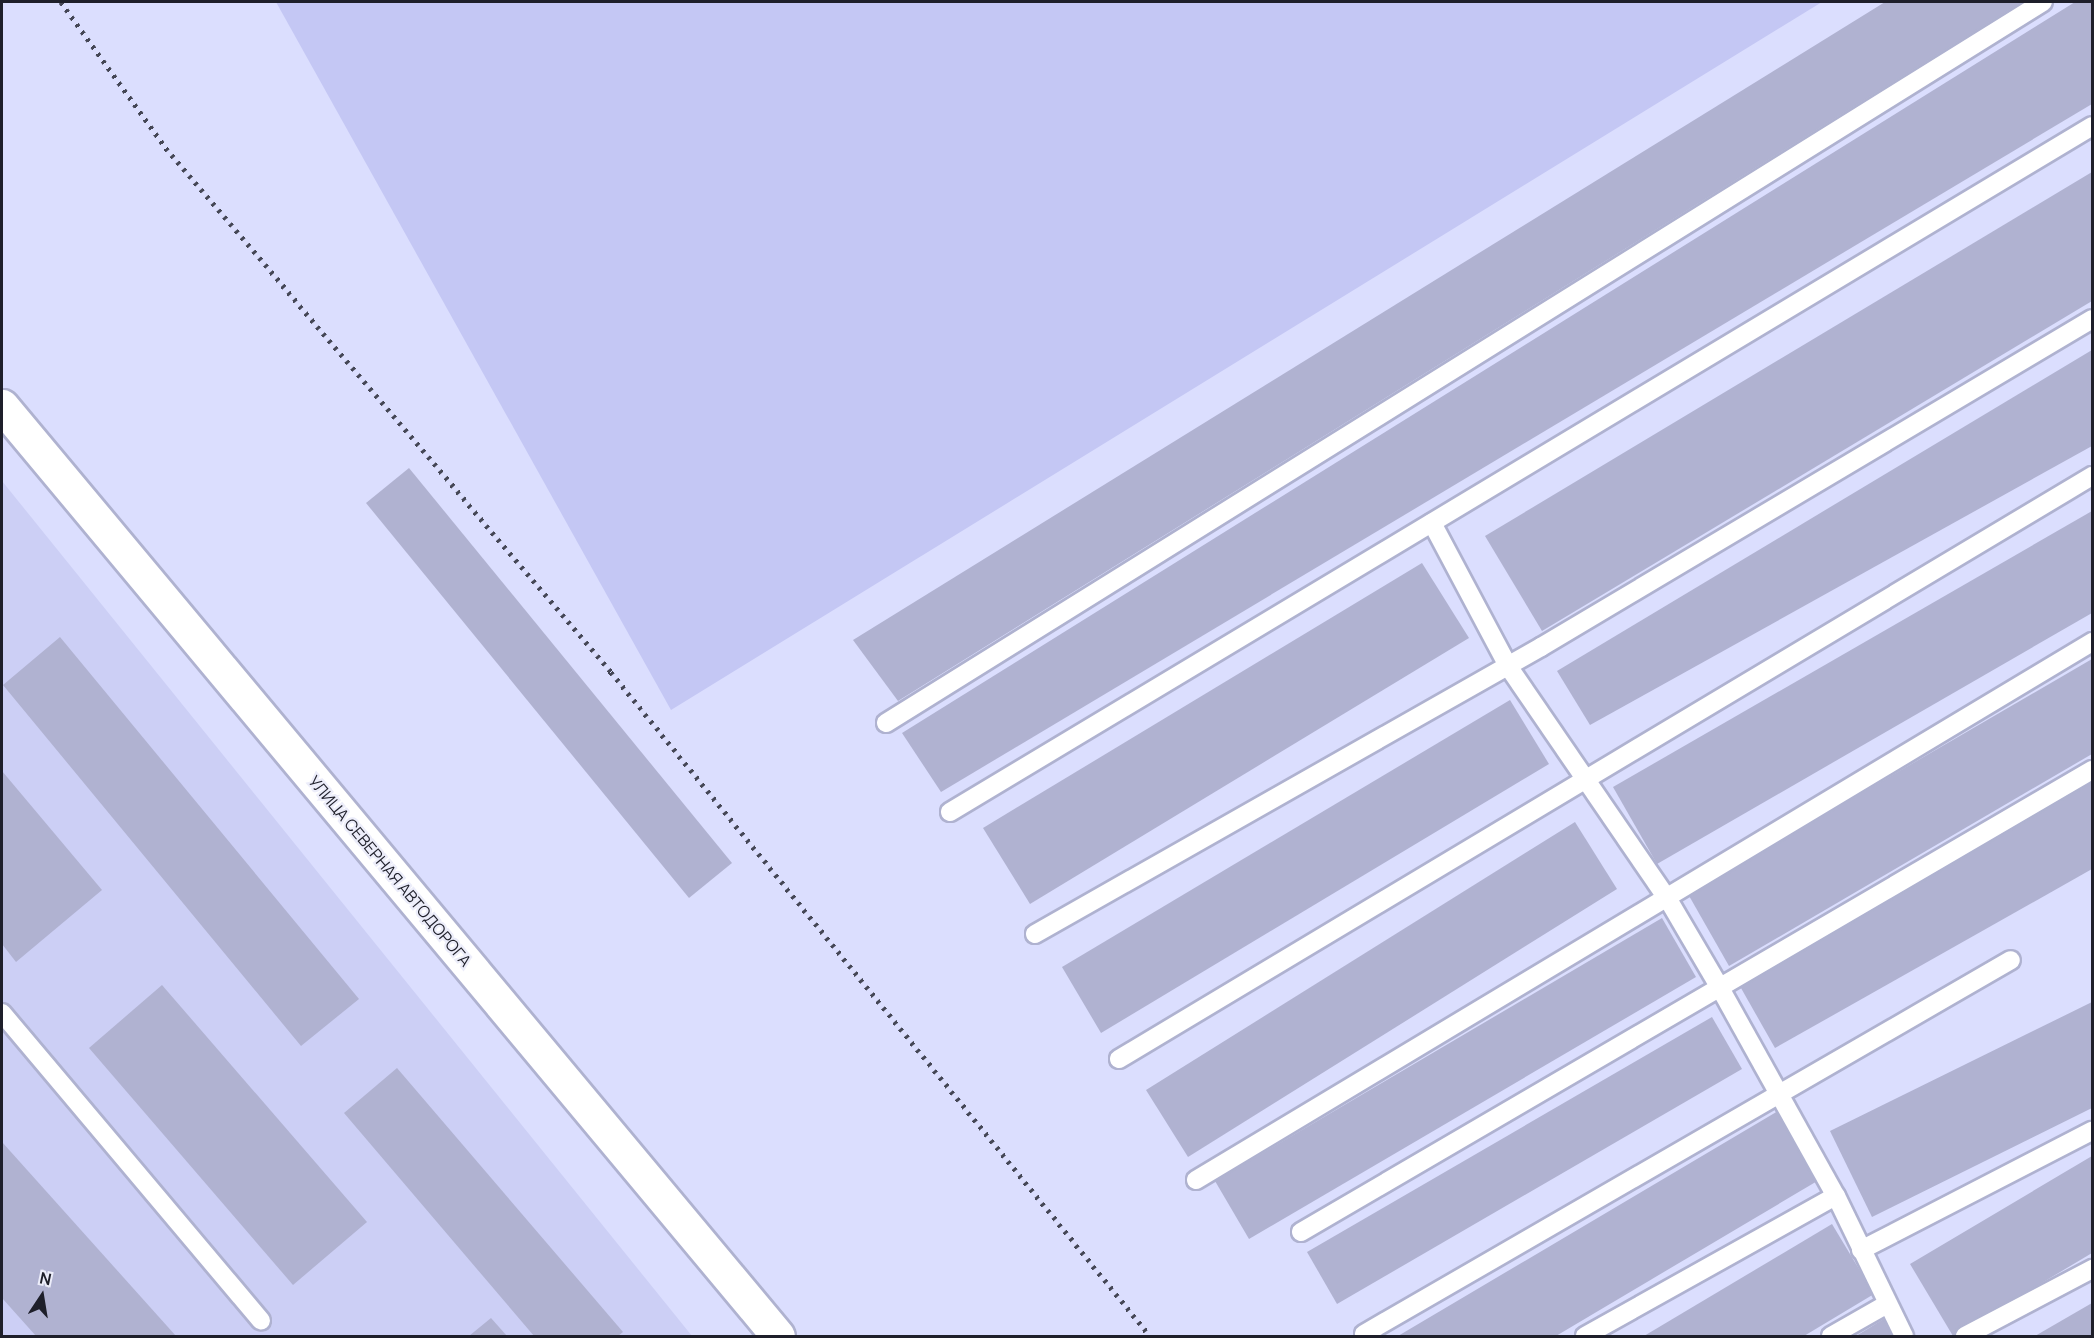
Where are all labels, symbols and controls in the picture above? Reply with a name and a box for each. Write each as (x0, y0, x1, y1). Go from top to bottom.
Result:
street label: УЛИЦА СЕВЕРНАЯ АВТОДОРОГА (305, 772, 475, 970)
north arrow (12, 1266, 72, 1326)
text: N (38, 1266, 54, 1290)

